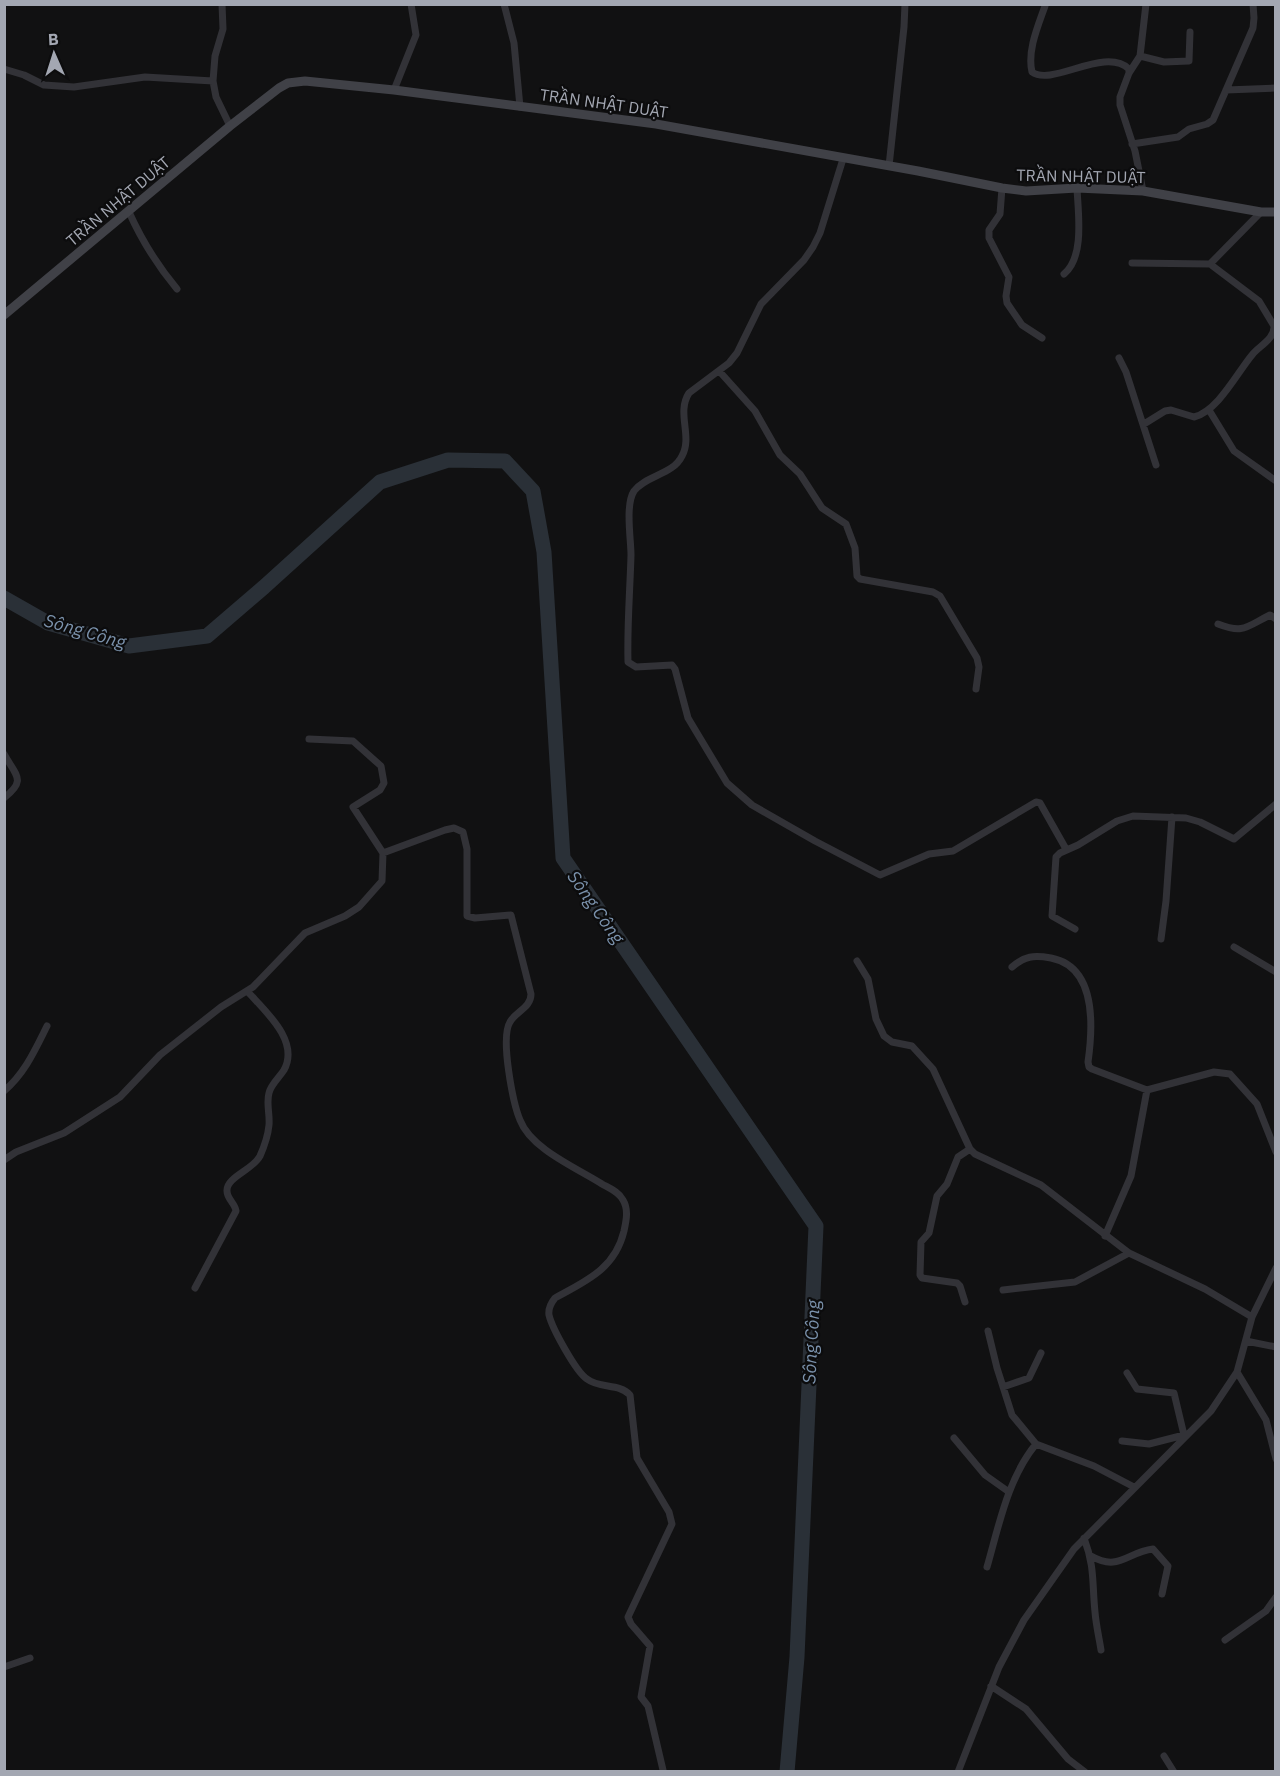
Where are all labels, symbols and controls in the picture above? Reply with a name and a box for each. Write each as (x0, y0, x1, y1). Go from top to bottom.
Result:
north arrow (24, 24, 84, 84)
text: B (47, 29, 59, 49)
street label: TRẦN NHẬT DUẬT (539, 82, 670, 122)
street label: TRẦN NHẬT DUẬT (61, 150, 174, 250)
street label: TRẦN NHẬT DUẬT (1016, 163, 1146, 187)
water label: Sông Công (42, 608, 129, 654)
water label: Sông Công (563, 866, 630, 949)
water label: Sông Công (797, 1299, 825, 1384)

